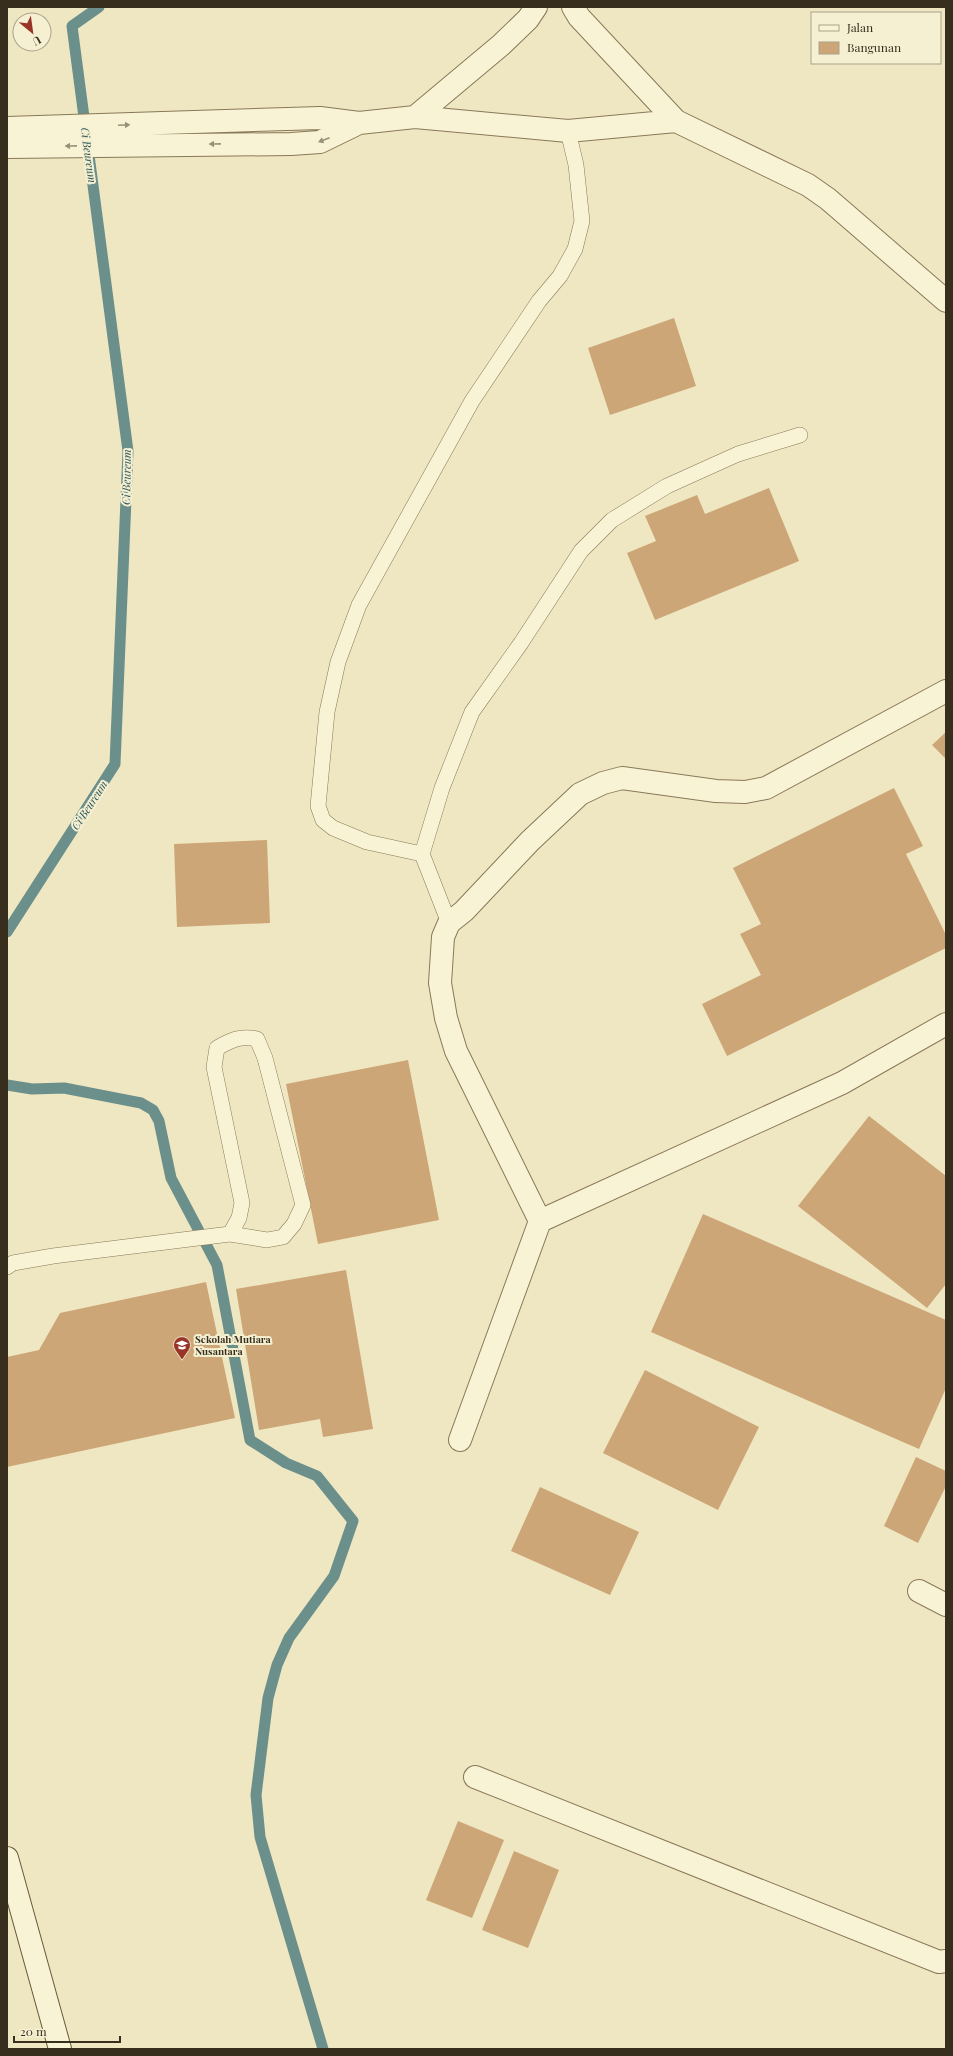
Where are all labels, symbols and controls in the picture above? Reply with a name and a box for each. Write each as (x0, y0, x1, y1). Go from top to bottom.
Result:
north arrow (12, 12, 52, 52)
legend (811, 12, 941, 64)
text: Jalan (846, 19, 873, 35)
text: U (30, 33, 44, 50)
text: Bangunan (847, 39, 901, 55)
one-way arrow (118, 122, 131, 128)
water label: Ci Beureum (78, 126, 100, 184)
one-way arrow (317, 137, 329, 143)
one-way arrow (208, 141, 221, 147)
one-way arrow (64, 143, 77, 149)
water label: Ci Beureum (118, 449, 134, 505)
water label: Ci Beureum (68, 777, 111, 832)
place label: Sekolah Mutiara Nusantara (195, 1332, 271, 1358)
school or university icon: Sekolah Mutiara Nusantara (172, 1335, 192, 1360)
scale bar (14, 2018, 120, 2044)
text: 20 m (20, 2023, 47, 2039)

